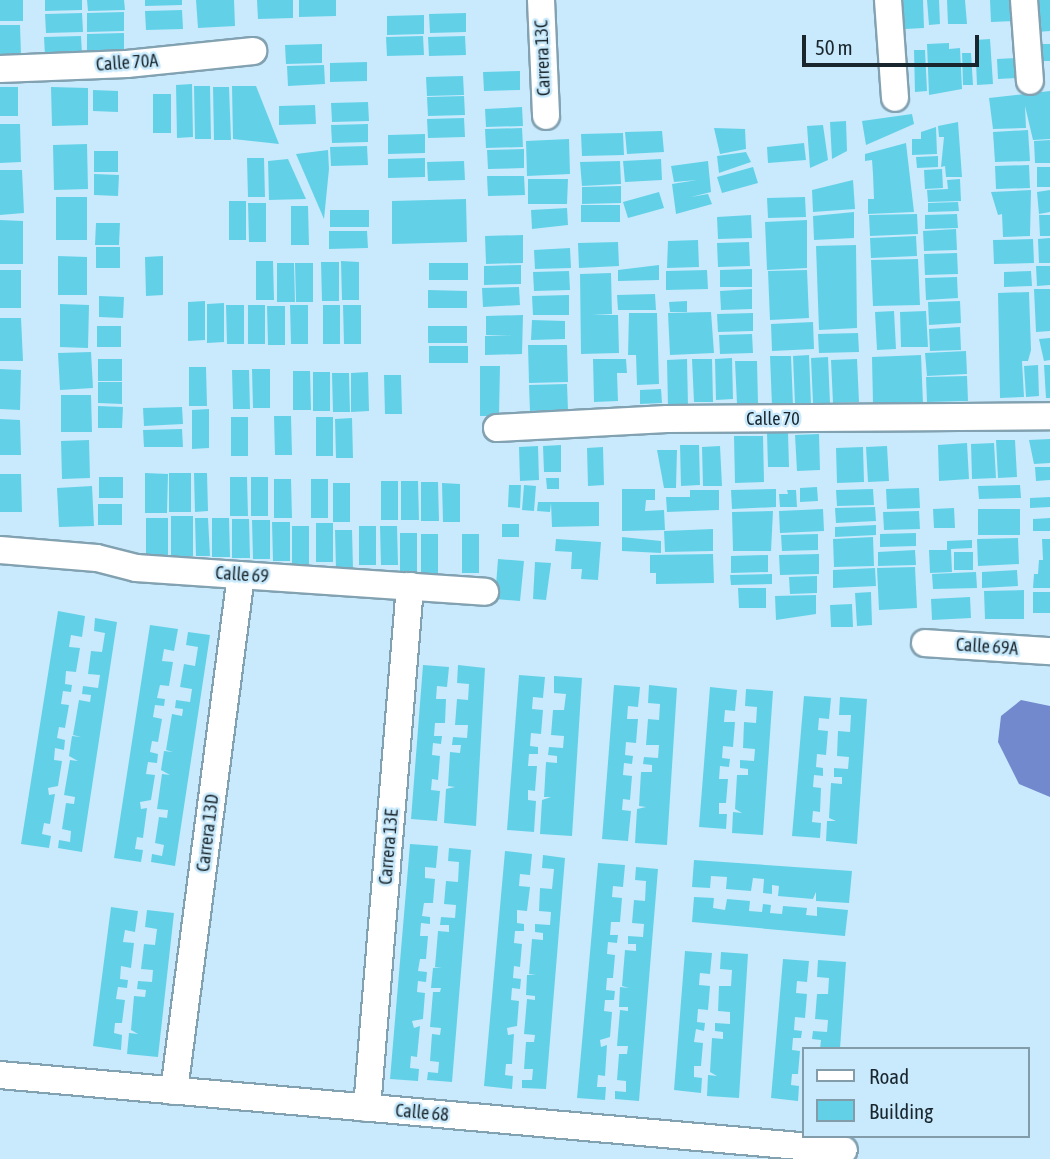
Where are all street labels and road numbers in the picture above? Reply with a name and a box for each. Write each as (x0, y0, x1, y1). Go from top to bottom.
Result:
street label: Carrera 13C (531, 20, 555, 96)
street label: Calle 70A (95, 50, 159, 76)
street label: Calle 70 (746, 408, 800, 430)
street label: Calle 69 (215, 562, 269, 588)
street label: Calle 69A (955, 634, 1019, 660)
street label: Carrera 13D (193, 793, 223, 873)
street label: Carrera 13E (375, 808, 403, 886)
street label: Calle 68 (394, 1100, 450, 1126)

